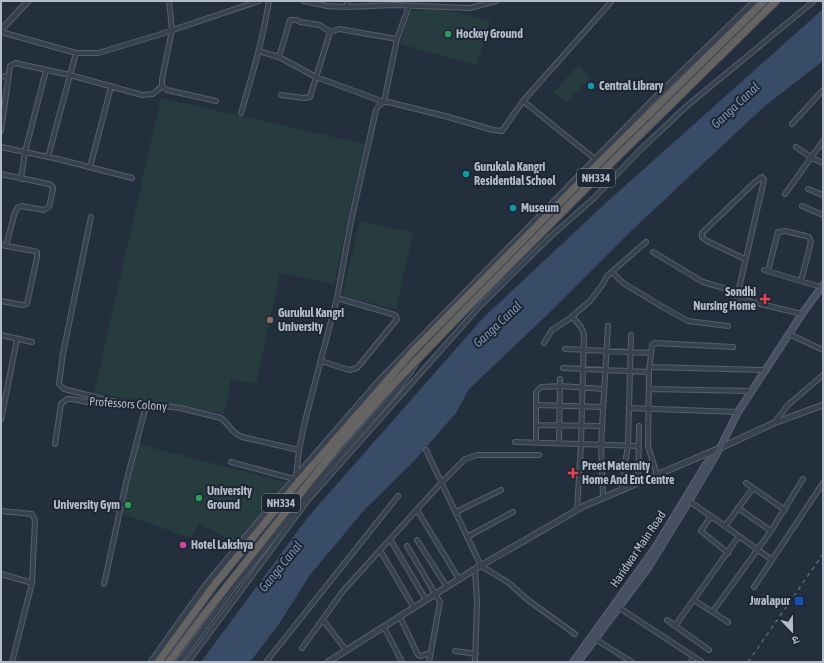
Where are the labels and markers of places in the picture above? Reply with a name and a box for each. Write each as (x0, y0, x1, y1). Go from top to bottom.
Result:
place label: Hockey Ground (456, 27, 523, 41)
marker: Hockey Ground (443, 29, 453, 39)
place label: Central Library (599, 79, 663, 93)
marker: Central Library (586, 81, 596, 91)
place label: Gurukala Kangri Residential School (474, 160, 557, 188)
marker: Gurukala Kangri Residential School (461, 169, 471, 179)
place label: Museum (521, 201, 559, 215)
marker: Museum (508, 203, 518, 213)
place label: Sondhi Nursing Home (693, 285, 757, 313)
marker: Sondhi Nursing Home (759, 293, 771, 305)
place label: Gurukul Kangri University (278, 306, 344, 334)
marker: Gurukul Kangri University (265, 315, 275, 325)
place label: Preet Maternity Home And Ent Centre (582, 459, 675, 487)
marker: Preet Maternity Home And Ent Centre (567, 467, 579, 479)
place label: University Ground (207, 484, 252, 512)
marker: University Ground (194, 493, 204, 503)
place label: University Gym (54, 498, 120, 512)
marker: University Gym (123, 500, 133, 510)
place label: Hotel Lakshya (191, 538, 254, 552)
marker: Hotel Lakshya (178, 540, 188, 550)
place label: Jwalapur (749, 594, 790, 608)
marker: Jwalapur (793, 595, 805, 607)

